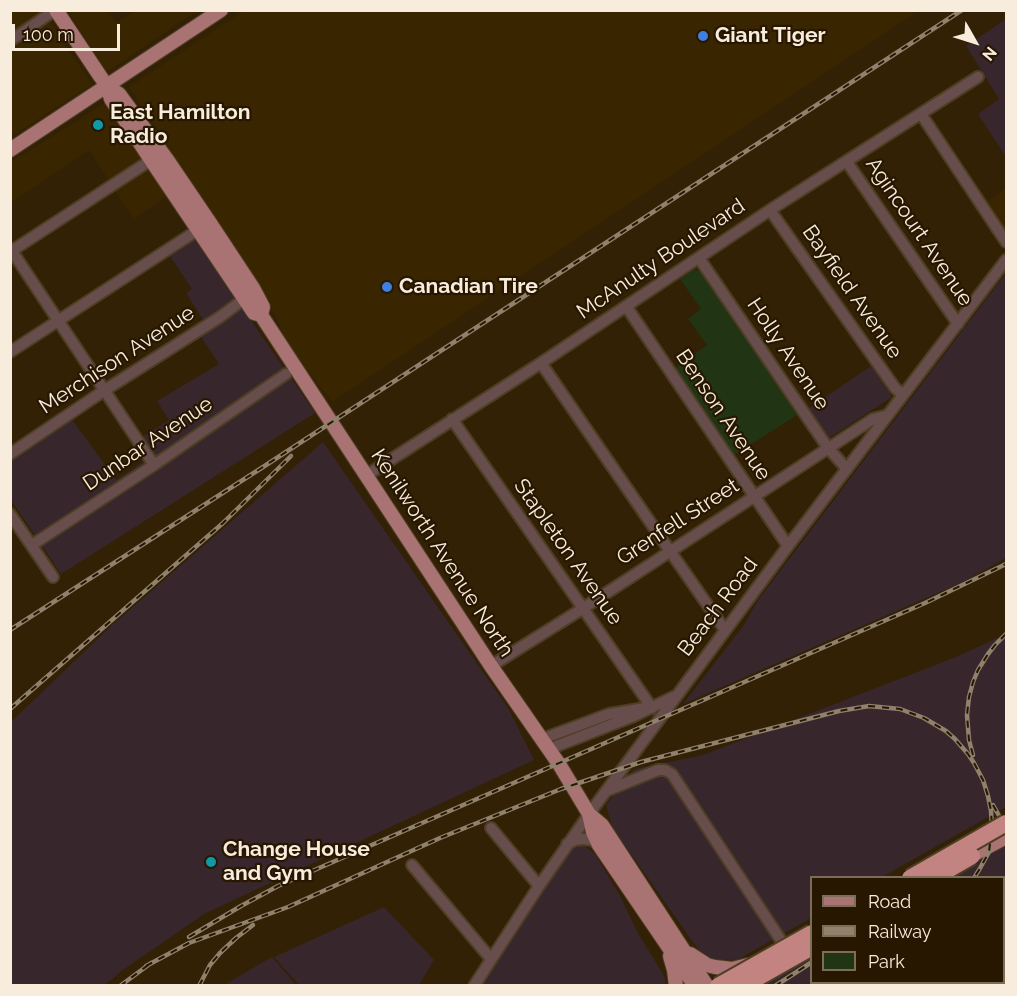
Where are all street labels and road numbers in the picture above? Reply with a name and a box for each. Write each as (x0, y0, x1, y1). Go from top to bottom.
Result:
street label: Agincourt Avenue (860, 153, 978, 311)
street label: McAnulty Boulevard (572, 193, 750, 325)
street label: Bayfield Avenue (797, 220, 907, 364)
street label: Holly Avenue (741, 293, 835, 415)
street label: Merchison Avenue (35, 300, 199, 420)
street label: Benson Avenue (670, 345, 776, 485)
street label: Dunbar Avenue (79, 391, 217, 497)
street label: Kenilworth Avenue North (365, 444, 519, 662)
street label: Grenfell Street (612, 473, 744, 571)
street label: Stapleton Avenue (508, 474, 628, 630)
street label: Beach Road (673, 553, 763, 661)

